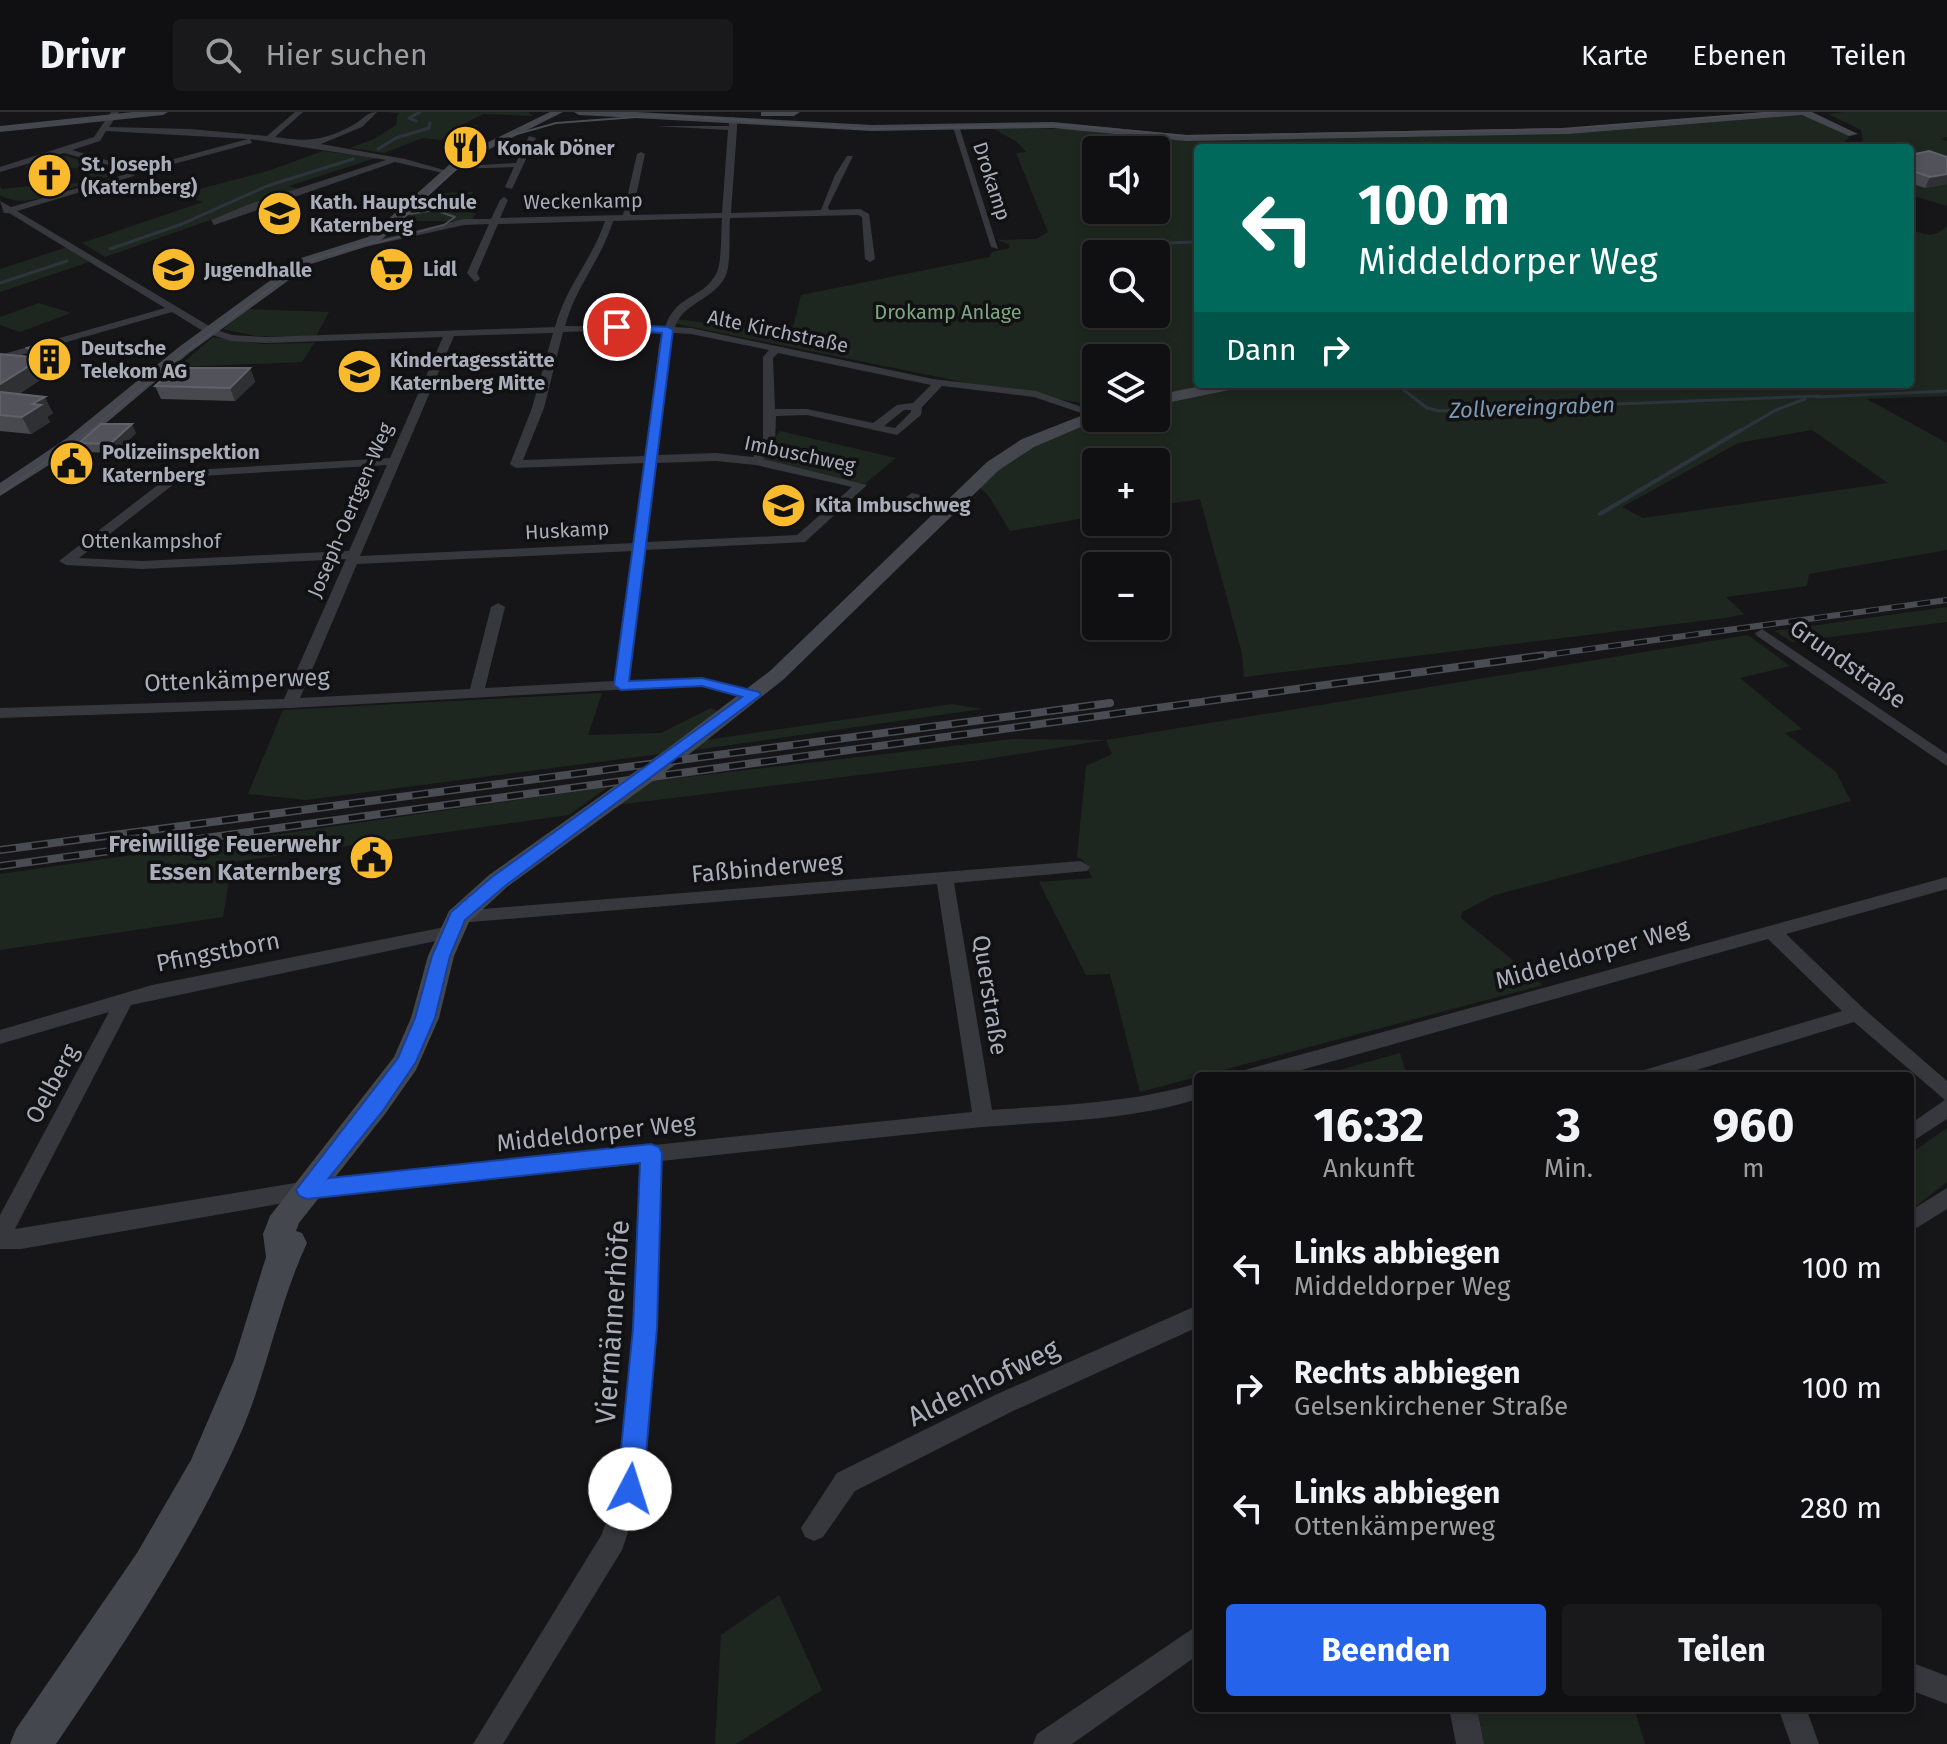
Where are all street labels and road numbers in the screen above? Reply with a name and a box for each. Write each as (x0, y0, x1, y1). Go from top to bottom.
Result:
street label: Drokamp (968, 139, 1016, 223)
street label: Weckenkamp (523, 188, 643, 214)
street label: Alte Kirchstraße (705, 304, 851, 358)
street label: Joseph-Oertgen-Weg (302, 418, 398, 601)
street label: Imbuschweg (742, 431, 858, 478)
street label: Huskamp (524, 516, 610, 544)
street label: Ottenkampshof (81, 529, 222, 553)
street label: Grundstraße (1784, 614, 1912, 714)
street label: Ottenkämperweg (144, 663, 331, 697)
street label: Faßbinderweg (690, 847, 845, 889)
street label: Middeldorper Weg (1492, 913, 1692, 995)
street label: Pfingstborn (154, 926, 282, 978)
street label: Querstraße (967, 933, 1013, 1057)
street label: Oelberg (20, 1039, 85, 1128)
street label: Middeldorper Weg (495, 1109, 697, 1157)
street label: Viermännerhöfe (589, 1219, 636, 1425)
street label: Aldenhofweg (902, 1331, 1065, 1433)

